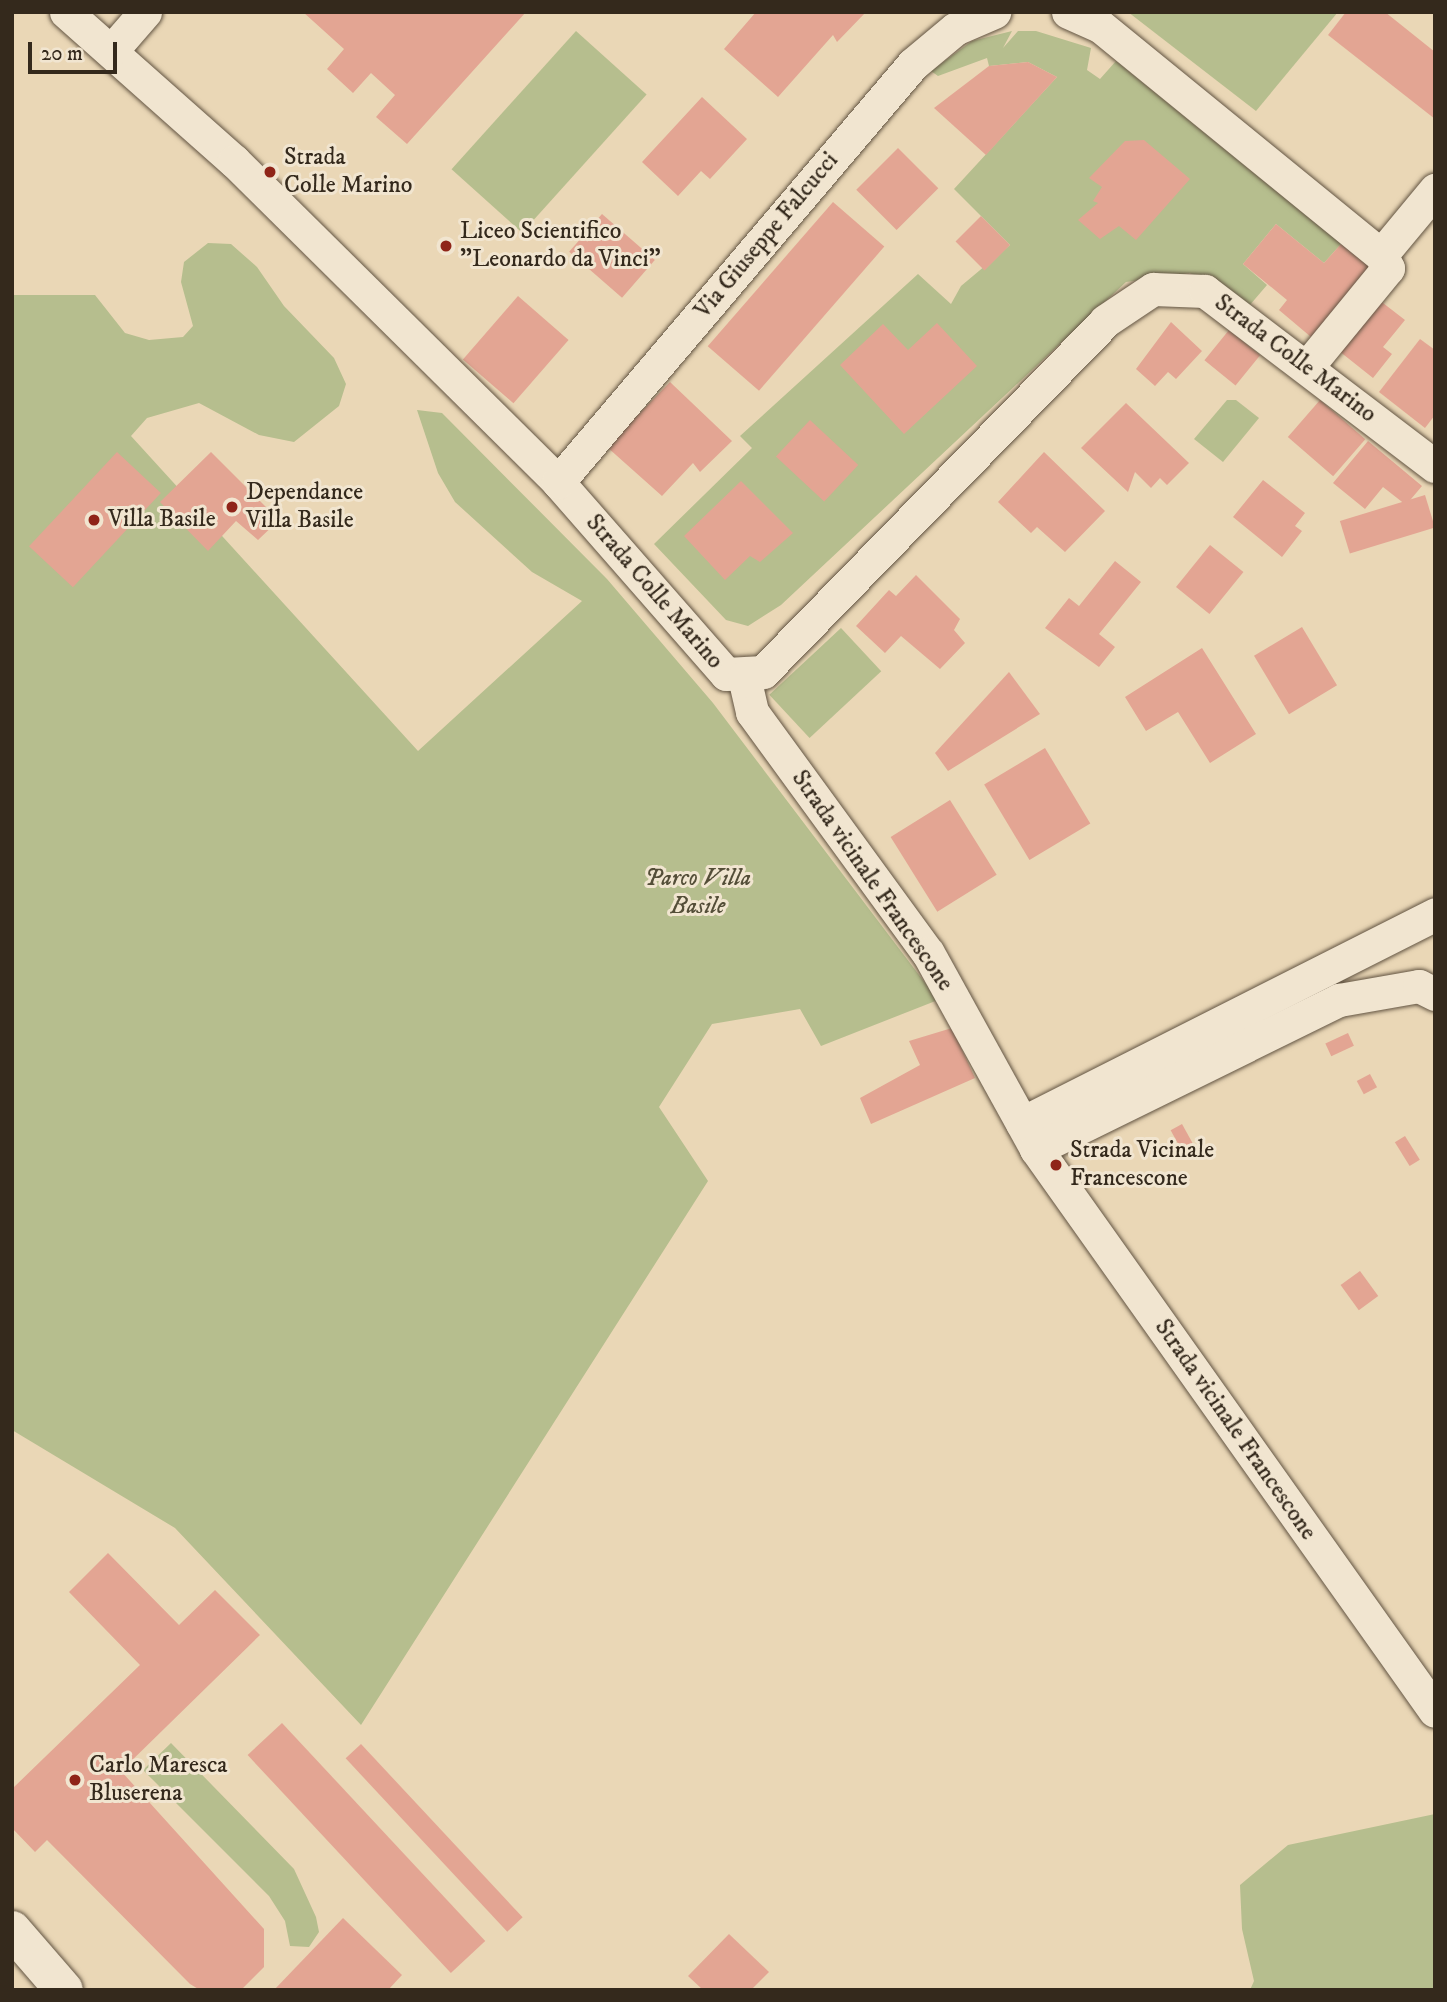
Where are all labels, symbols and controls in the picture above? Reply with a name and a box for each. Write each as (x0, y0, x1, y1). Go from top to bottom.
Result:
scale bar (32, 28, 121, 72)
text: 20 m (41, 41, 83, 67)
place label: Strada Colle Marino (284, 144, 412, 200)
street label: Via Giuseppe Falcucci (689, 147, 845, 325)
marker: Strada Colle Marino (262, 164, 278, 180)
place label: Liceo Scientifico "Leonardo da Vinci" (460, 218, 661, 274)
marker: Liceo Scientifico "Leonardo da Vinci" (438, 238, 454, 254)
street label: Strada Colle Marino (1208, 289, 1382, 429)
place label: Dependance Villa Basile (246, 479, 363, 535)
marker: Dependance Villa Basile (224, 499, 240, 515)
place label: Villa Basile (108, 506, 216, 534)
street label: Strada Colle Marino (579, 509, 729, 675)
marker: Villa Basile (86, 512, 102, 528)
street label: Strada vicinale Francescone (785, 765, 959, 997)
park label: Parco Villa Basile (645, 865, 751, 921)
place label: Strada Vicinale Francescone (1070, 1137, 1214, 1193)
marker: Strada Vicinale Francescone (1048, 1157, 1064, 1173)
street label: Strada vicinale Francescone (1148, 1314, 1322, 1546)
place label: Carlo Maresca Bluserena (89, 1752, 227, 1808)
marker: Carlo Maresca Bluserena (67, 1772, 83, 1788)

